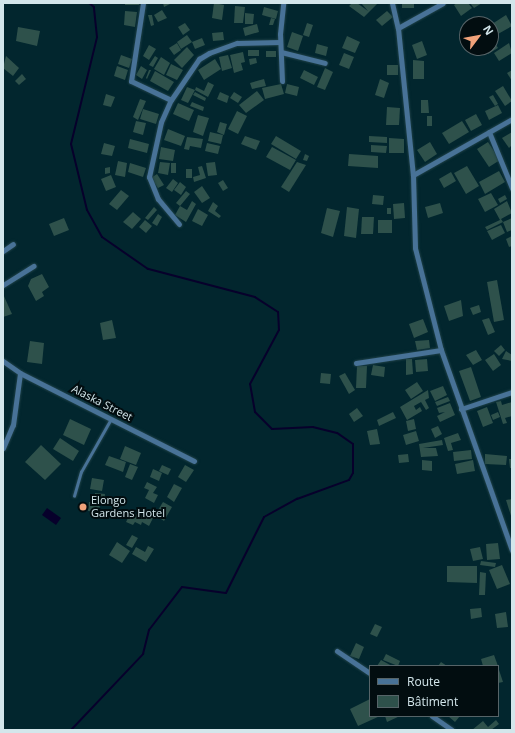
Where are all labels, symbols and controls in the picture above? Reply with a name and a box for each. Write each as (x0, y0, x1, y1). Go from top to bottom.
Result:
north arrow (459, 16, 499, 56)
text: N (480, 22, 497, 38)
street label: Alaska Street (69, 382, 135, 424)
place label: Elongo Gardens Hotel (91, 494, 165, 520)
marker: Elongo Gardens Hotel (78, 502, 88, 512)
legend (369, 665, 499, 717)
text: Route (407, 673, 440, 690)
text: Bâtiment (407, 693, 458, 710)

